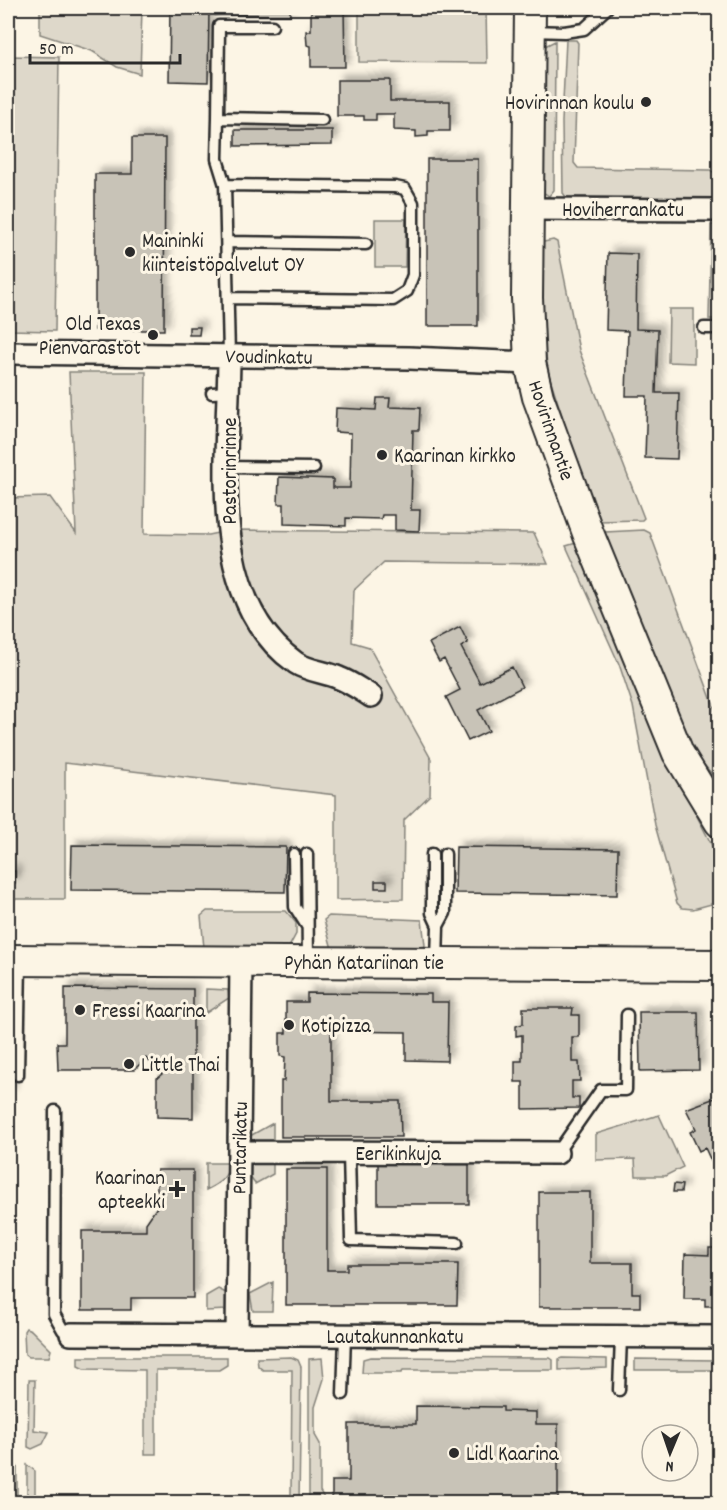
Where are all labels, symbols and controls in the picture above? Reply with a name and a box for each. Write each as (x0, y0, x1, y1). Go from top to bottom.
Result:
scale bar (30, 27, 180, 65)
text: 50 m (39, 38, 74, 63)
place label: Hovirinnan koulu (505, 90, 634, 120)
marker: Hovirinnan koulu (639, 95, 653, 109)
street label: Hoviherrankatu (562, 197, 684, 227)
place label: Maininki kiinteistöpalvelut OY (142, 228, 305, 282)
marker: Maininki kiinteistöpalvelut OY (123, 245, 137, 259)
place label: Old Texas Pienvarastot (39, 311, 141, 365)
marker: Old Texas Pienvarastot (146, 328, 160, 342)
street label: Voudinkatu (225, 343, 313, 375)
street label: Hovirinnantie (518, 377, 580, 485)
street label: Pastorinrinne (217, 418, 247, 524)
place label: Kaarinan kirkko (394, 443, 516, 473)
marker: Kaarinan kirkko (375, 448, 389, 462)
street label: Pyhän Katariinan tie (284, 950, 444, 980)
place label: Fressi Kaarina (92, 998, 206, 1028)
marker: Fressi Kaarina (73, 1003, 87, 1017)
place label: Kotipizza (301, 1013, 372, 1043)
marker: Kotipizza (282, 1018, 296, 1032)
place label: Little Thai (141, 1052, 220, 1082)
marker: Little Thai (122, 1057, 136, 1071)
street label: Puntarikatu (226, 1101, 258, 1195)
street label: Eerikinkuja (355, 1141, 442, 1171)
place label: Kaarinan apteekki (95, 1165, 165, 1219)
marker: Kaarinan apteekki (170, 1182, 184, 1196)
street label: Lautakunnankatu (327, 1324, 463, 1354)
north arrow (640, 1423, 700, 1483)
place label: Lidl Kaarina (466, 1441, 560, 1471)
marker: Lidl Kaarina (447, 1446, 461, 1460)
text: N (665, 1454, 674, 1477)

